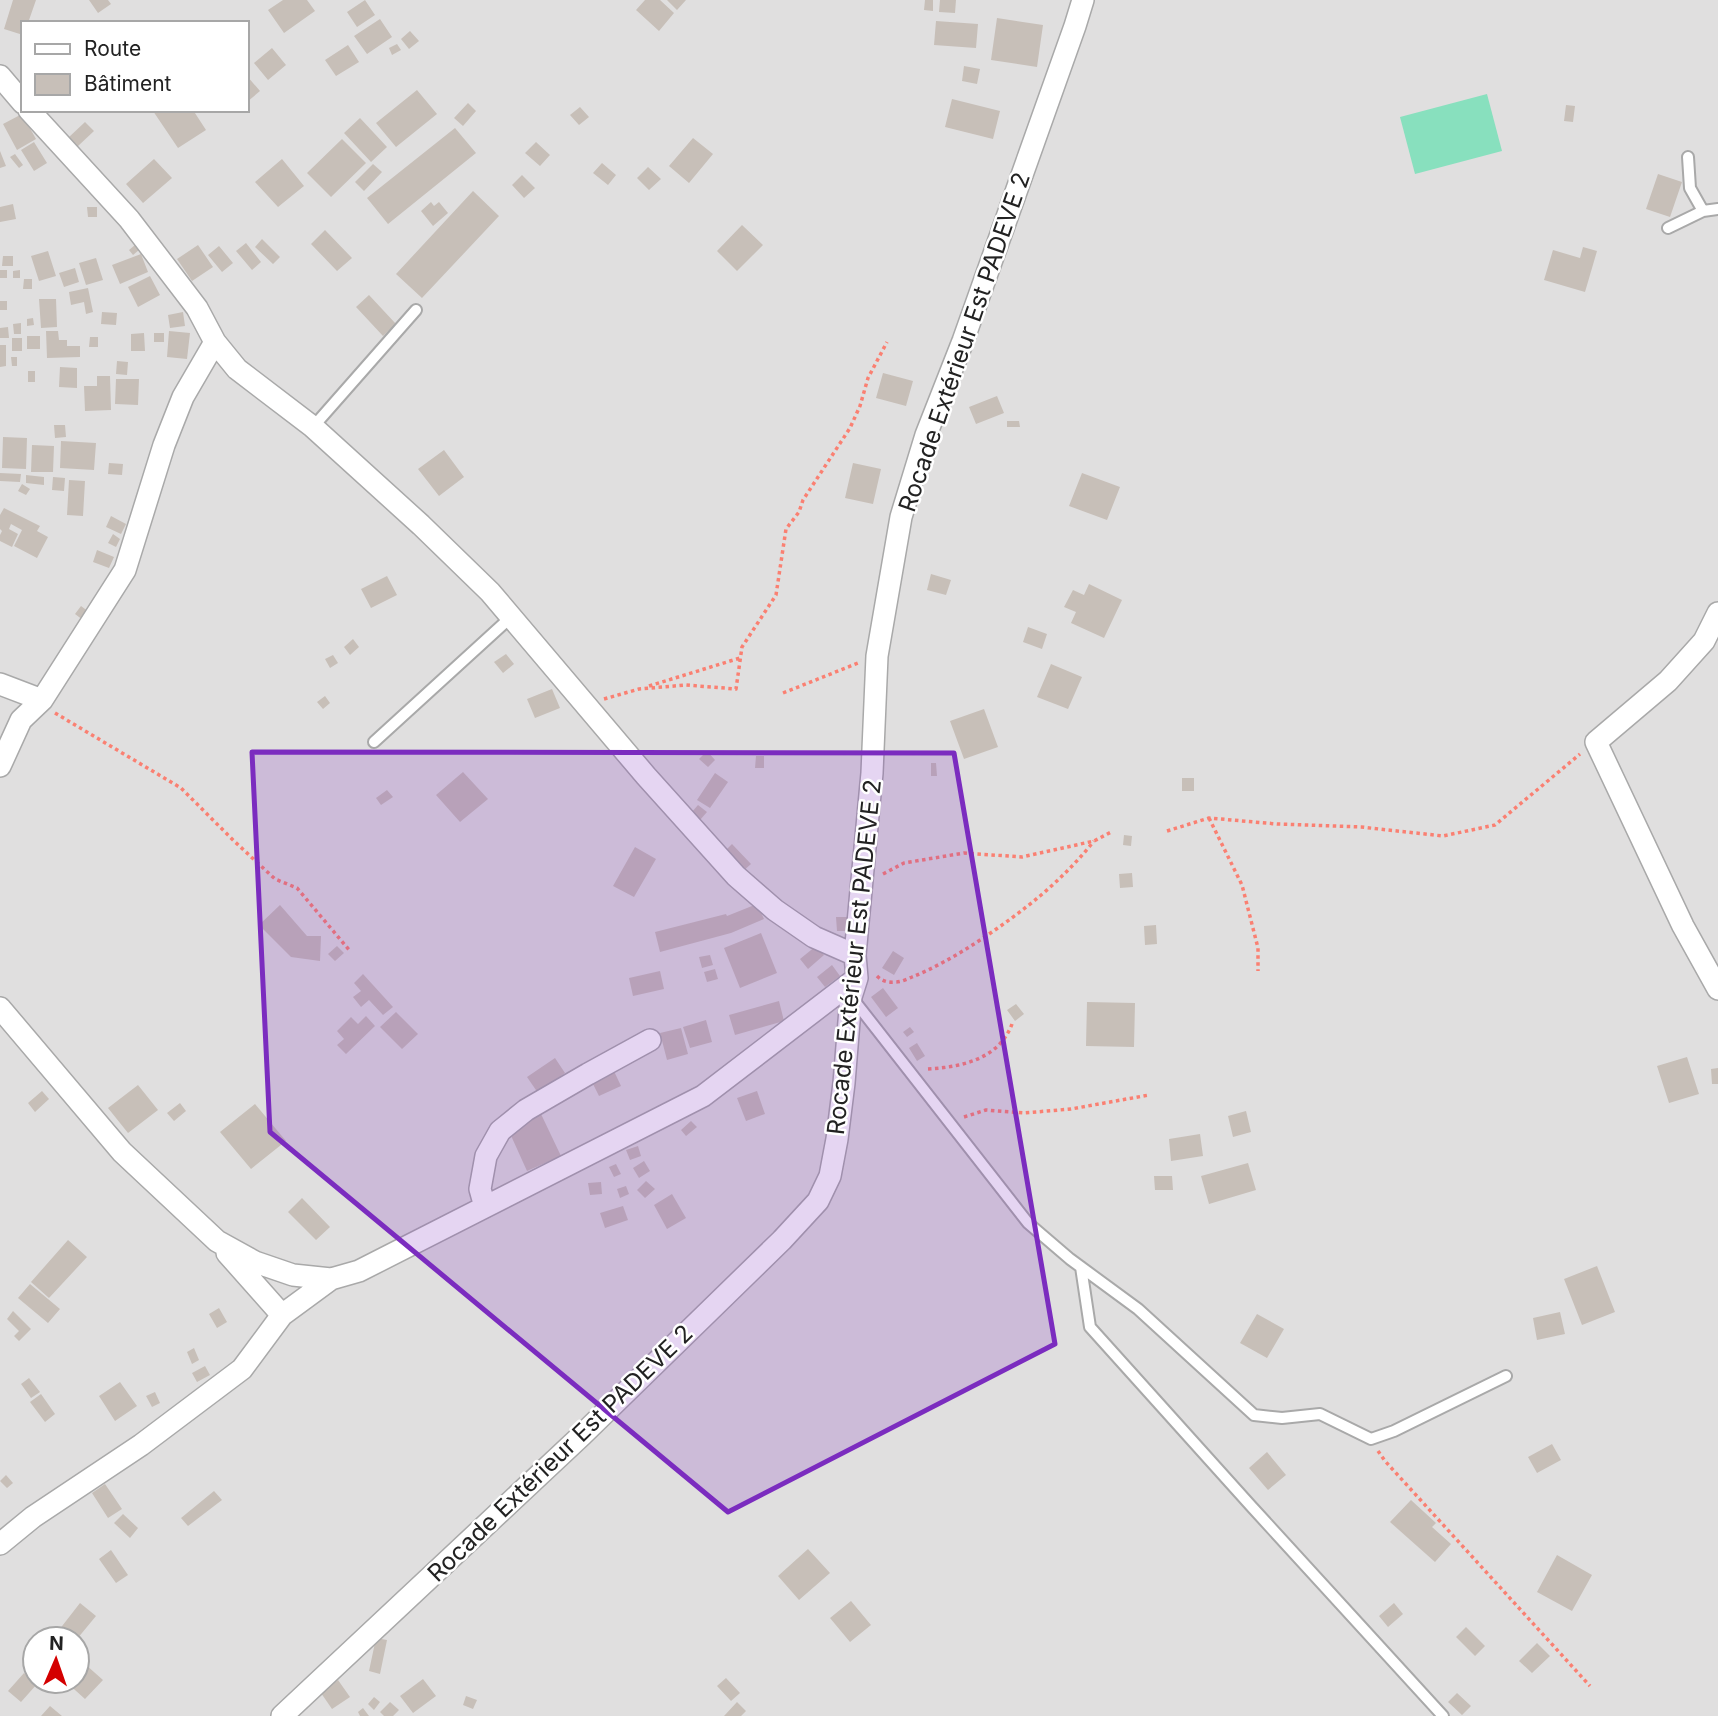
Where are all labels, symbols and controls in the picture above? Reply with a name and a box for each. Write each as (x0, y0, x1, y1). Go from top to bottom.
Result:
legend (21, 21, 248, 112)
text: Route (84, 36, 141, 61)
text: Bâtiment (84, 71, 172, 96)
street label: Rocade Extérieur Est PADEVE 2 (892, 168, 1036, 516)
street label: Rocade Extérieur Est PADEVE 2 (821, 778, 887, 1136)
street label: Rocade Extérieur Est PADEVE 2 (421, 1319, 699, 1587)
north arrow (21, 1625, 91, 1695)
text: N (49, 1632, 64, 1655)

